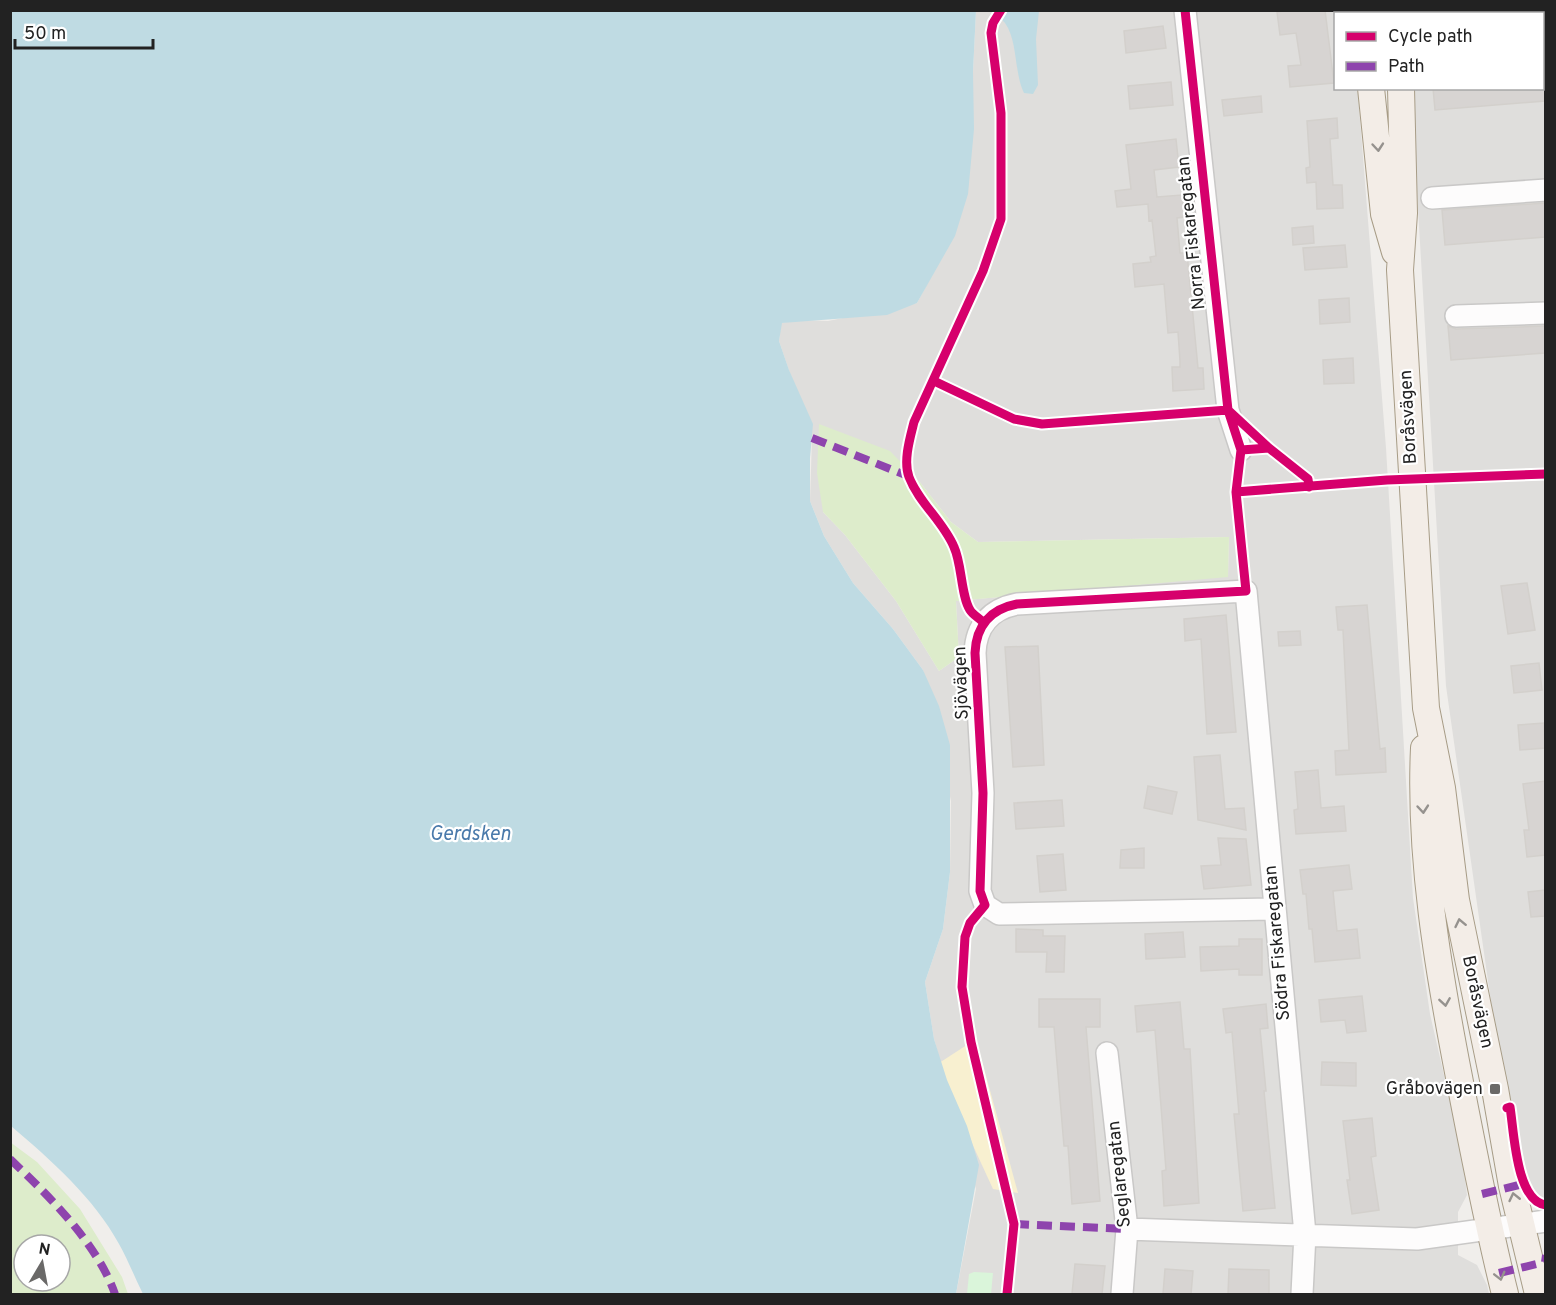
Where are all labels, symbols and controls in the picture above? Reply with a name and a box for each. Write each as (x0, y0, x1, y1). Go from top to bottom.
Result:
scale bar (15, 12, 153, 50)
legend (1334, 12, 1544, 90)
text: 50 m (24, 23, 66, 46)
text: Cycle path (1388, 26, 1473, 49)
text: Path (1388, 56, 1425, 79)
one-way arrow (1371, 142, 1384, 151)
street label: Norra Fiskaregatan (1172, 155, 1212, 311)
street label: Boråsvägen (1395, 369, 1423, 465)
street label: Sjövägen (949, 646, 975, 720)
one-way arrow (1416, 804, 1429, 813)
water label: Gerdsken (429, 822, 511, 848)
street label: Södra Fiskaregatan (1260, 864, 1296, 1022)
one-way arrow (1454, 918, 1467, 928)
street label: Boråsvägen (1456, 953, 1498, 1051)
one-way arrow (1438, 997, 1451, 1007)
place label: Gråbovägen (1386, 1078, 1483, 1101)
marker: Gråbovägen (1488, 1082, 1502, 1096)
street label: Seglaregatan (1103, 1119, 1137, 1229)
one-way arrow (1509, 1192, 1522, 1202)
north arrow (12, 1233, 72, 1293)
text: N (37, 1239, 52, 1261)
one-way arrow (1493, 1271, 1506, 1281)

